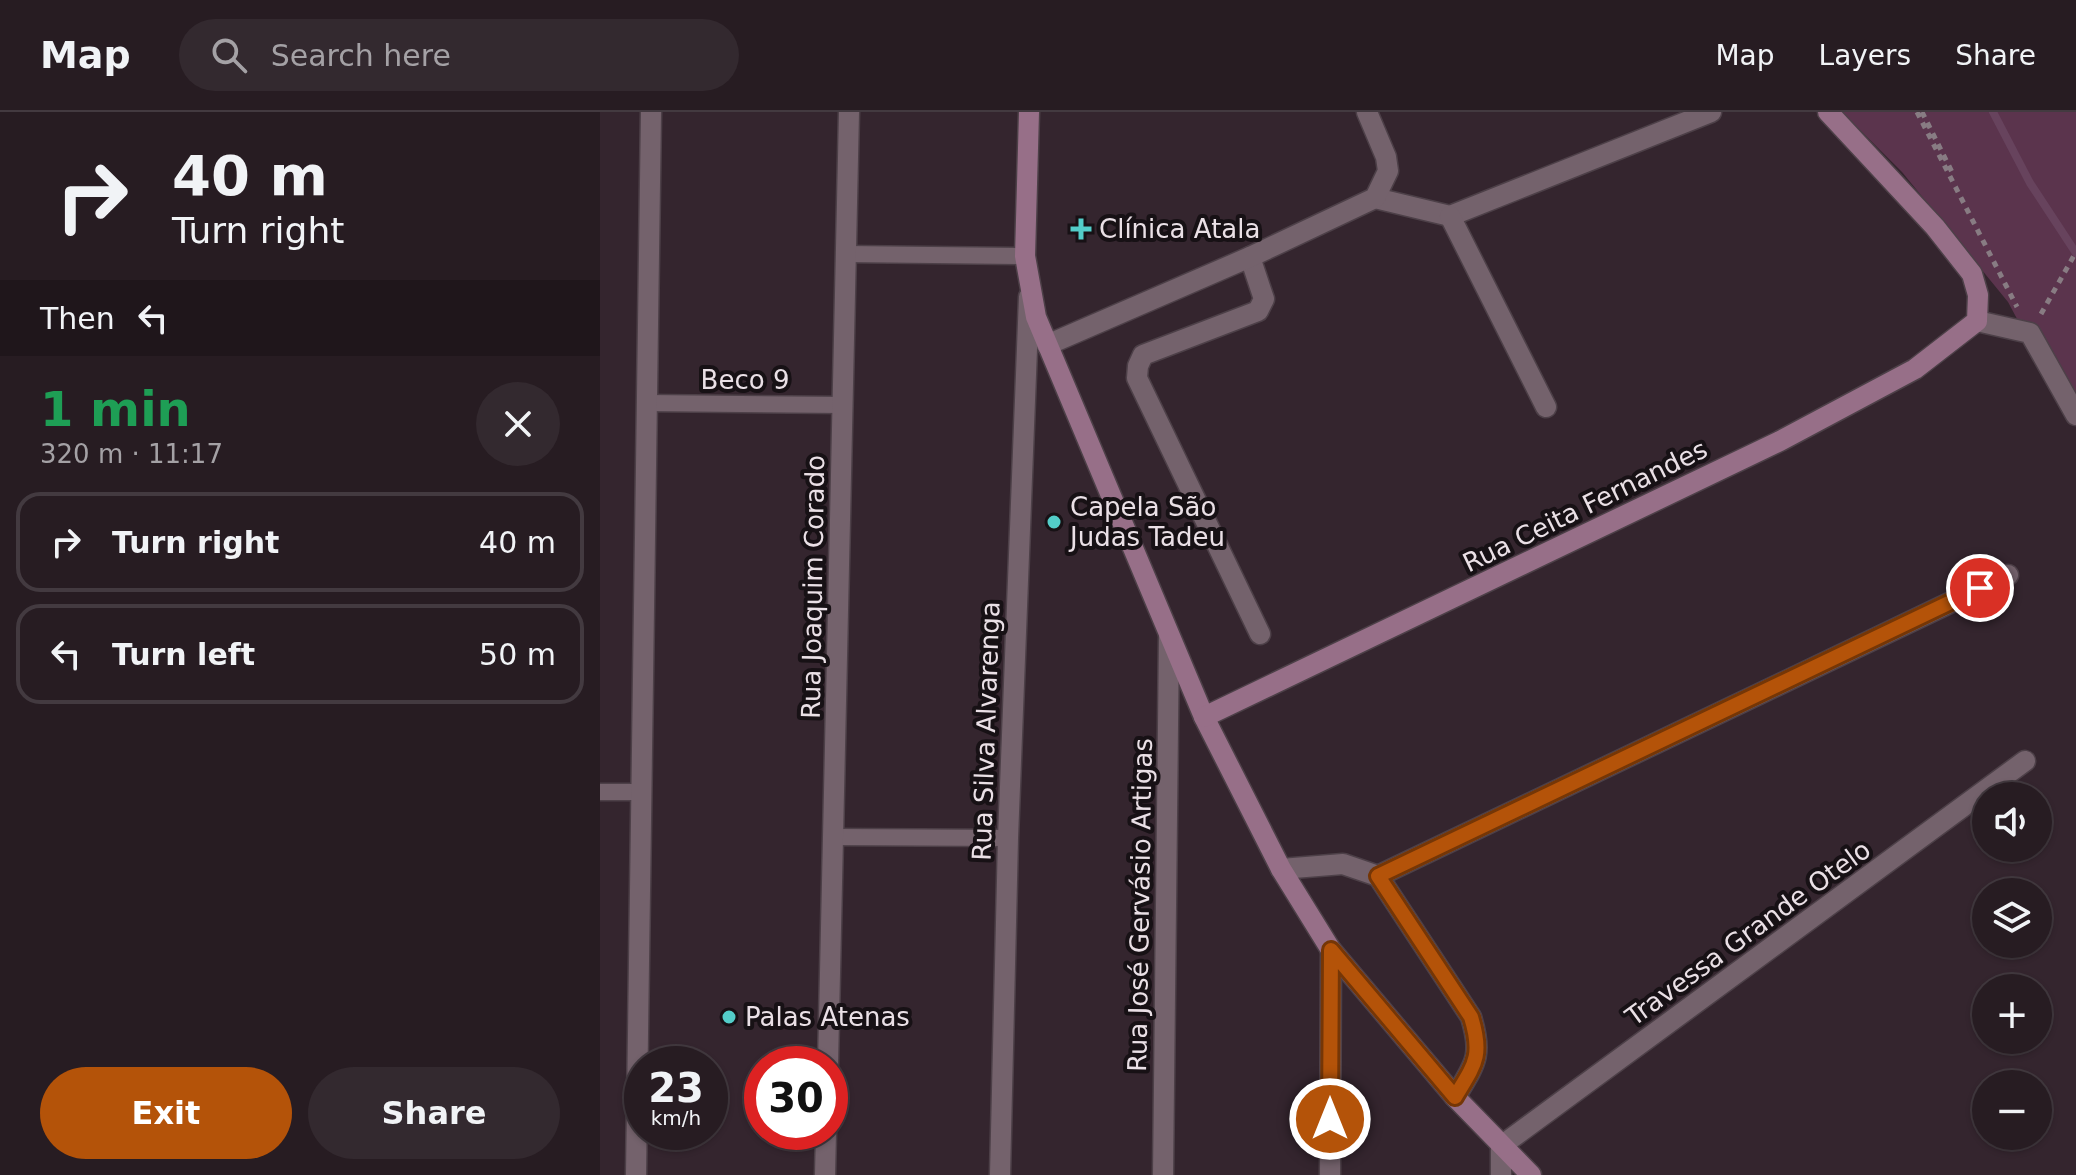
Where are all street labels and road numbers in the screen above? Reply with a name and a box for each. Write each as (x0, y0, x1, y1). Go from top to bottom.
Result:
street label: Beco 9 (701, 365, 789, 395)
street label: Rua Ceita Fernandes (1458, 434, 1712, 578)
street label: Rua Joaquim Corado (796, 455, 830, 719)
street label: Rua Silva Alvarenga (966, 601, 1006, 861)
street label: Rua José Gervásio Artigas (1122, 738, 1158, 1072)
street label: Travessa Grande Otelo (1619, 834, 1876, 1032)

